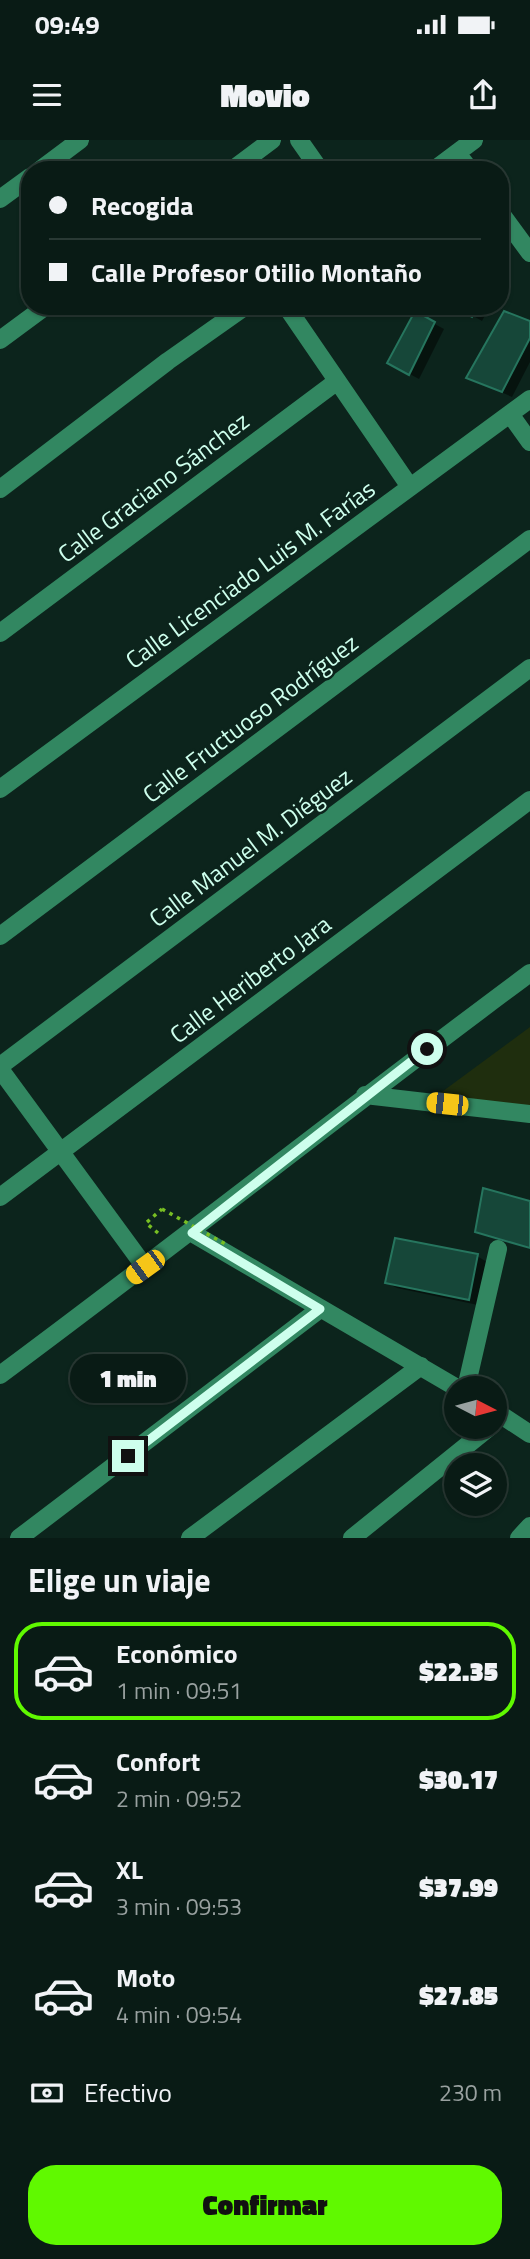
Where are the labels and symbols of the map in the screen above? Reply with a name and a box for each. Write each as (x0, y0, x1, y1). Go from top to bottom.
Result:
street label: Calle Graciano Sánchez (50, 403, 256, 571)
street label: Calle Licenciado Luis M. Farías (118, 471, 382, 677)
street label: Calle Fructuoso Rodríguez (135, 625, 365, 811)
street label: Calle Manuel M. Diéguez (141, 759, 359, 935)
street label: Calle Heriberto Jara (162, 906, 338, 1052)
route start (411, 1033, 443, 1065)
car (426, 1091, 469, 1117)
car (122, 1246, 169, 1288)
callout: 1 min (70, 1354, 186, 1404)
north arrow (444, 1376, 508, 1438)
route end (112, 1440, 144, 1472)

